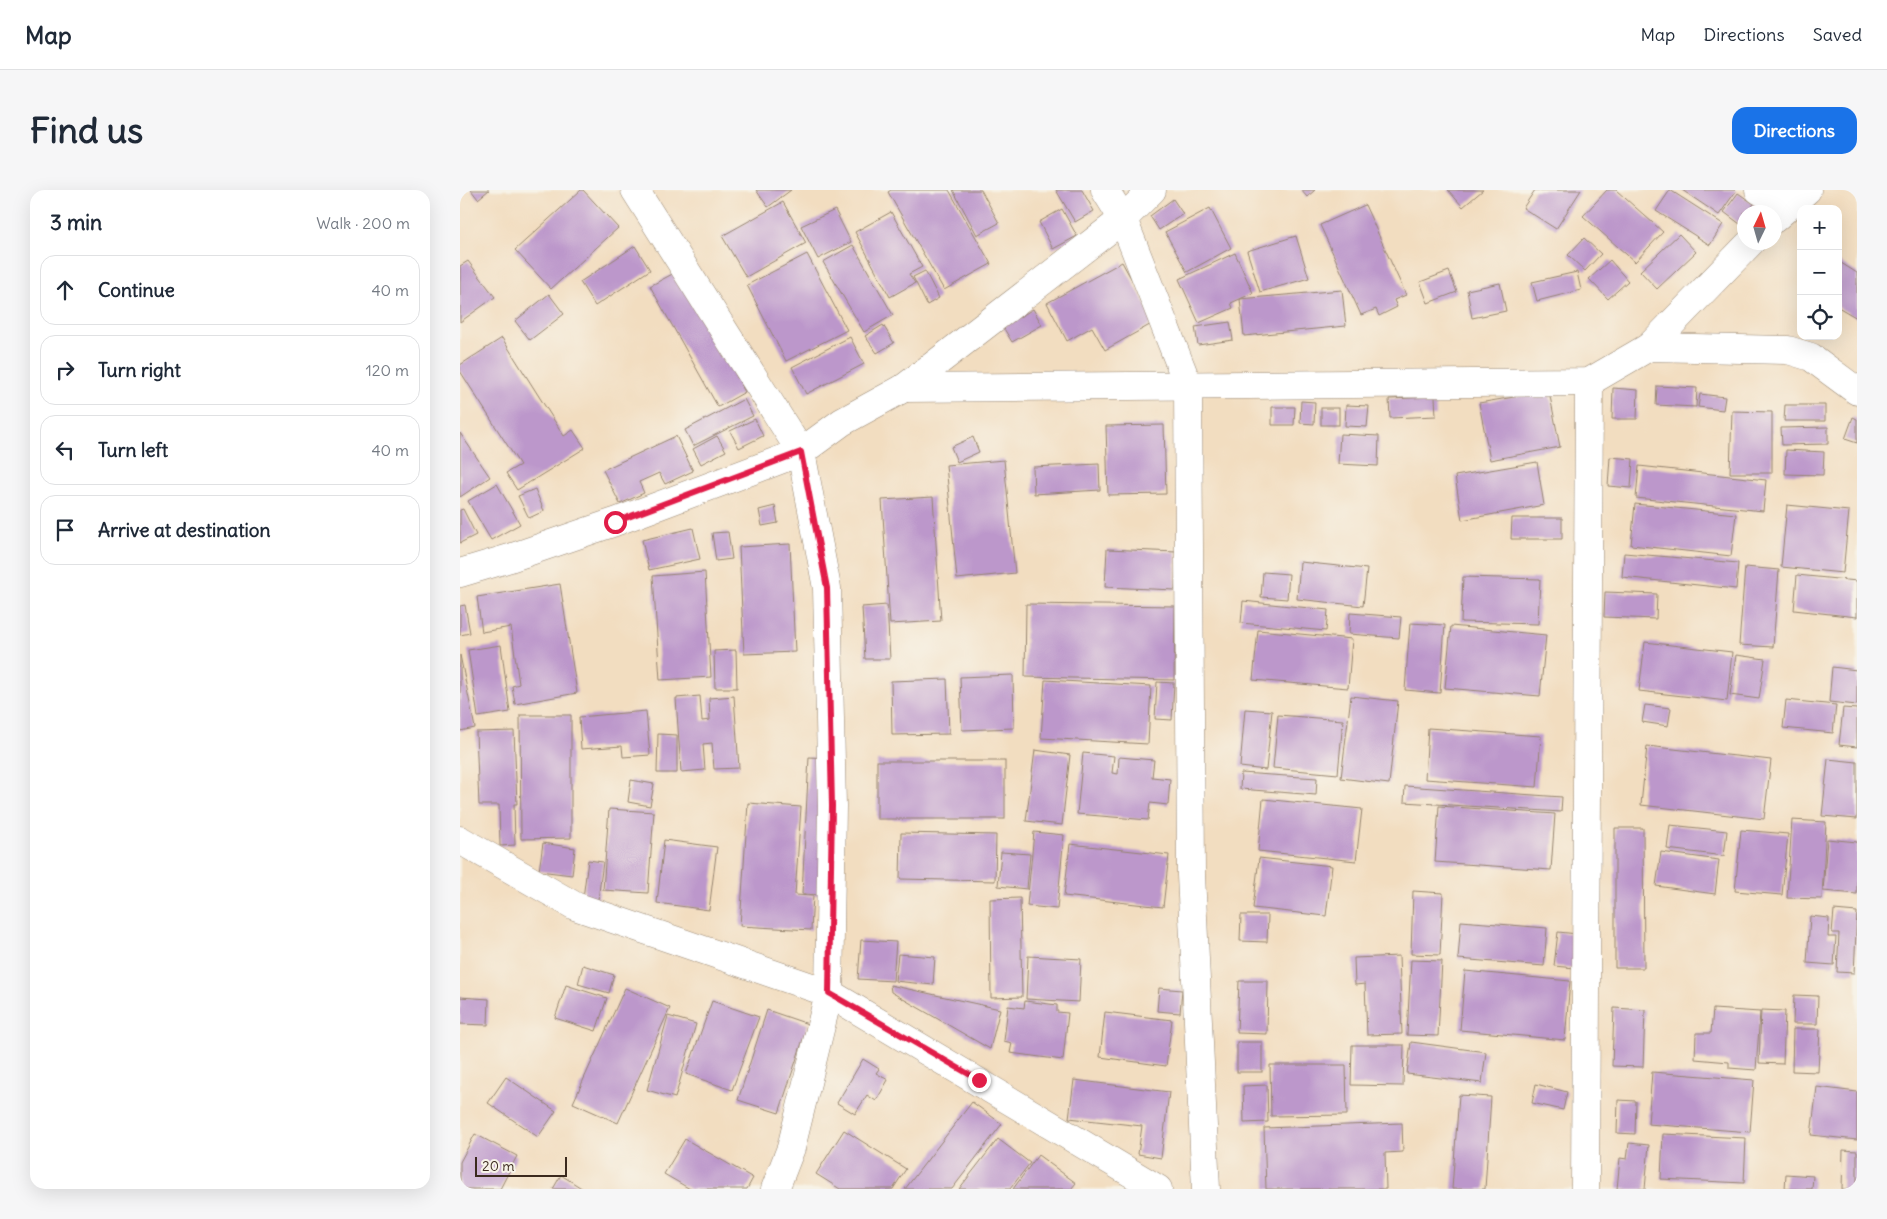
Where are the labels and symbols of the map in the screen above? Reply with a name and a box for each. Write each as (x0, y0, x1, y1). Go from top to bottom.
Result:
north arrow (1737, 205, 1782, 250)
route start (604, 511, 627, 534)
route end (968, 1069, 991, 1092)
scale bar (475, 1154, 568, 1177)

